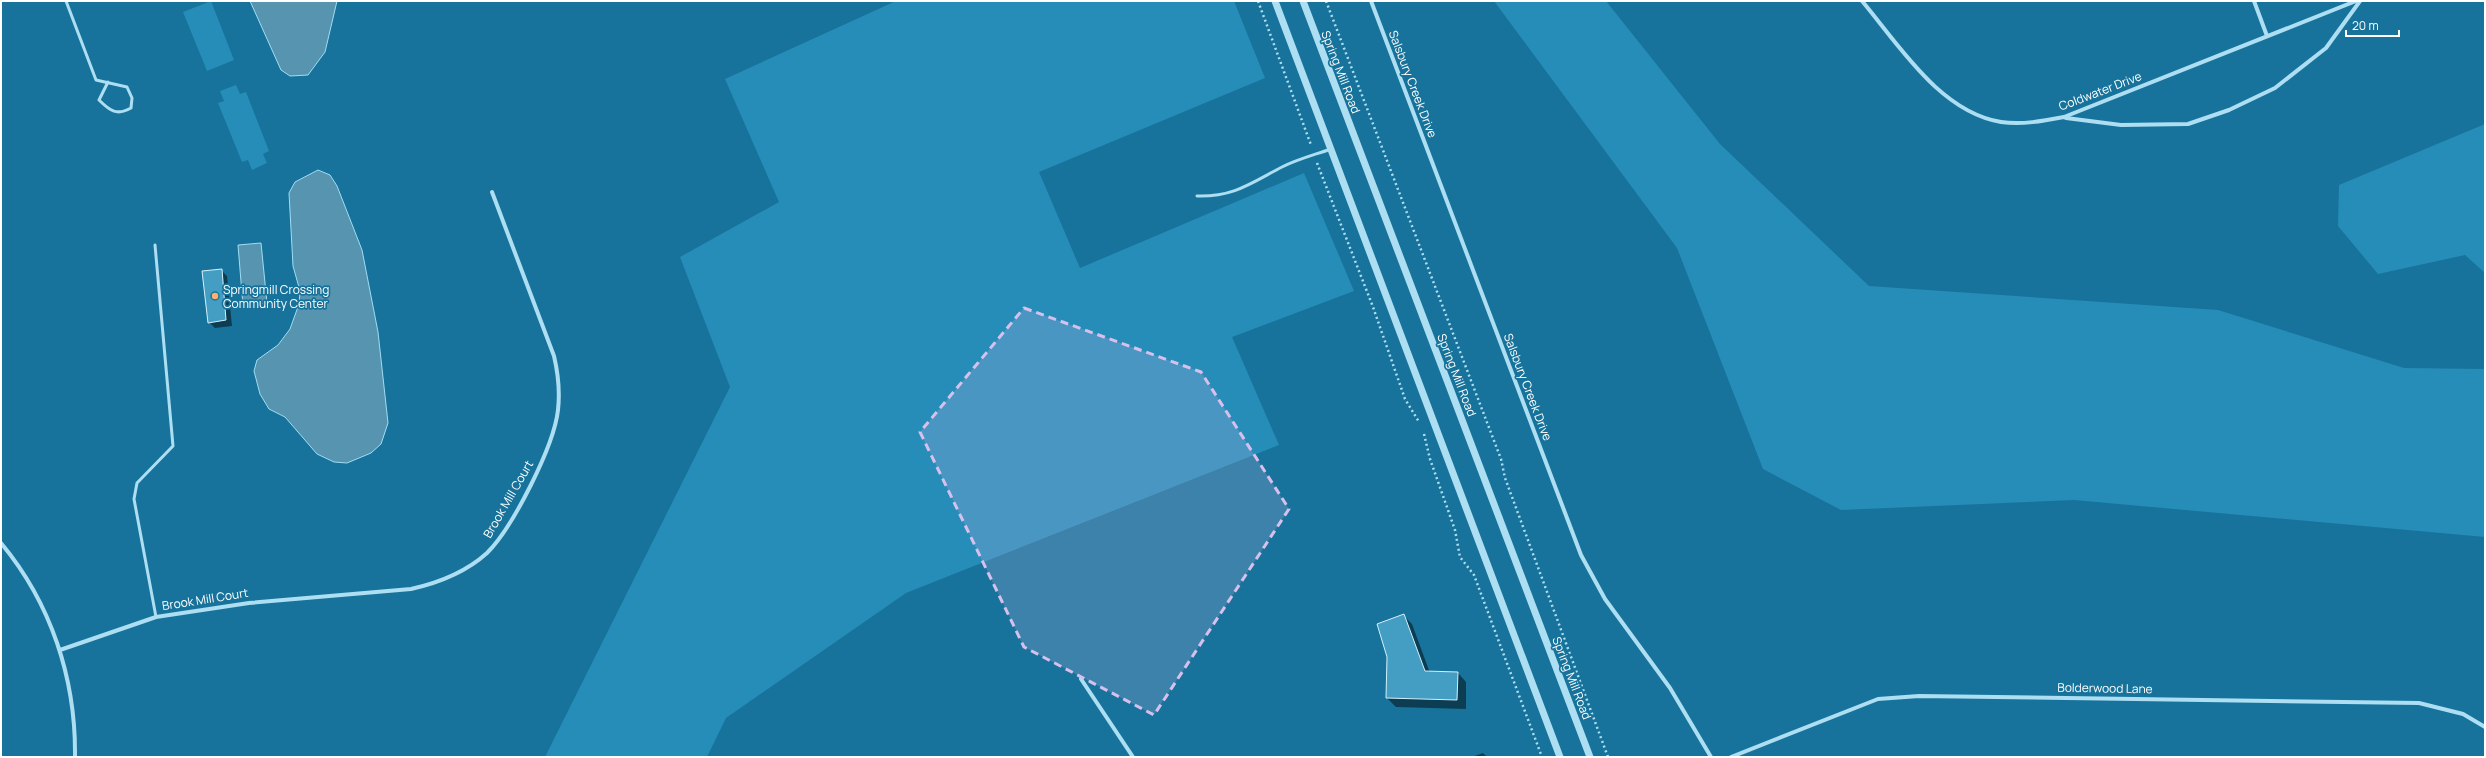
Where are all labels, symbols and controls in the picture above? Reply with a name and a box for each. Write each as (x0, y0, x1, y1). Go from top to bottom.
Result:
scale bar (2346, 12, 2399, 38)
text: 20 m (2352, 17, 2379, 34)
street label: Spring Mill Road (1317, 28, 1365, 116)
street label: Salsbury Creek Drive (1385, 28, 1441, 140)
street label: Coldwater Drive (2056, 67, 2144, 115)
place label: Springmill Crossing Community Center (223, 281, 329, 312)
marker: Springmill Crossing Community Center (210, 291, 220, 301)
street label: Spring Mill Road (1433, 331, 1481, 419)
street label: Salsbury Creek Drive (1500, 331, 1556, 443)
street label: Brook Mill Court (479, 457, 537, 541)
street label: Brook Mill Court (161, 584, 249, 614)
street label: Spring Mill Road (1548, 634, 1596, 722)
street label: Bolderwood Lane (2057, 679, 2153, 697)

